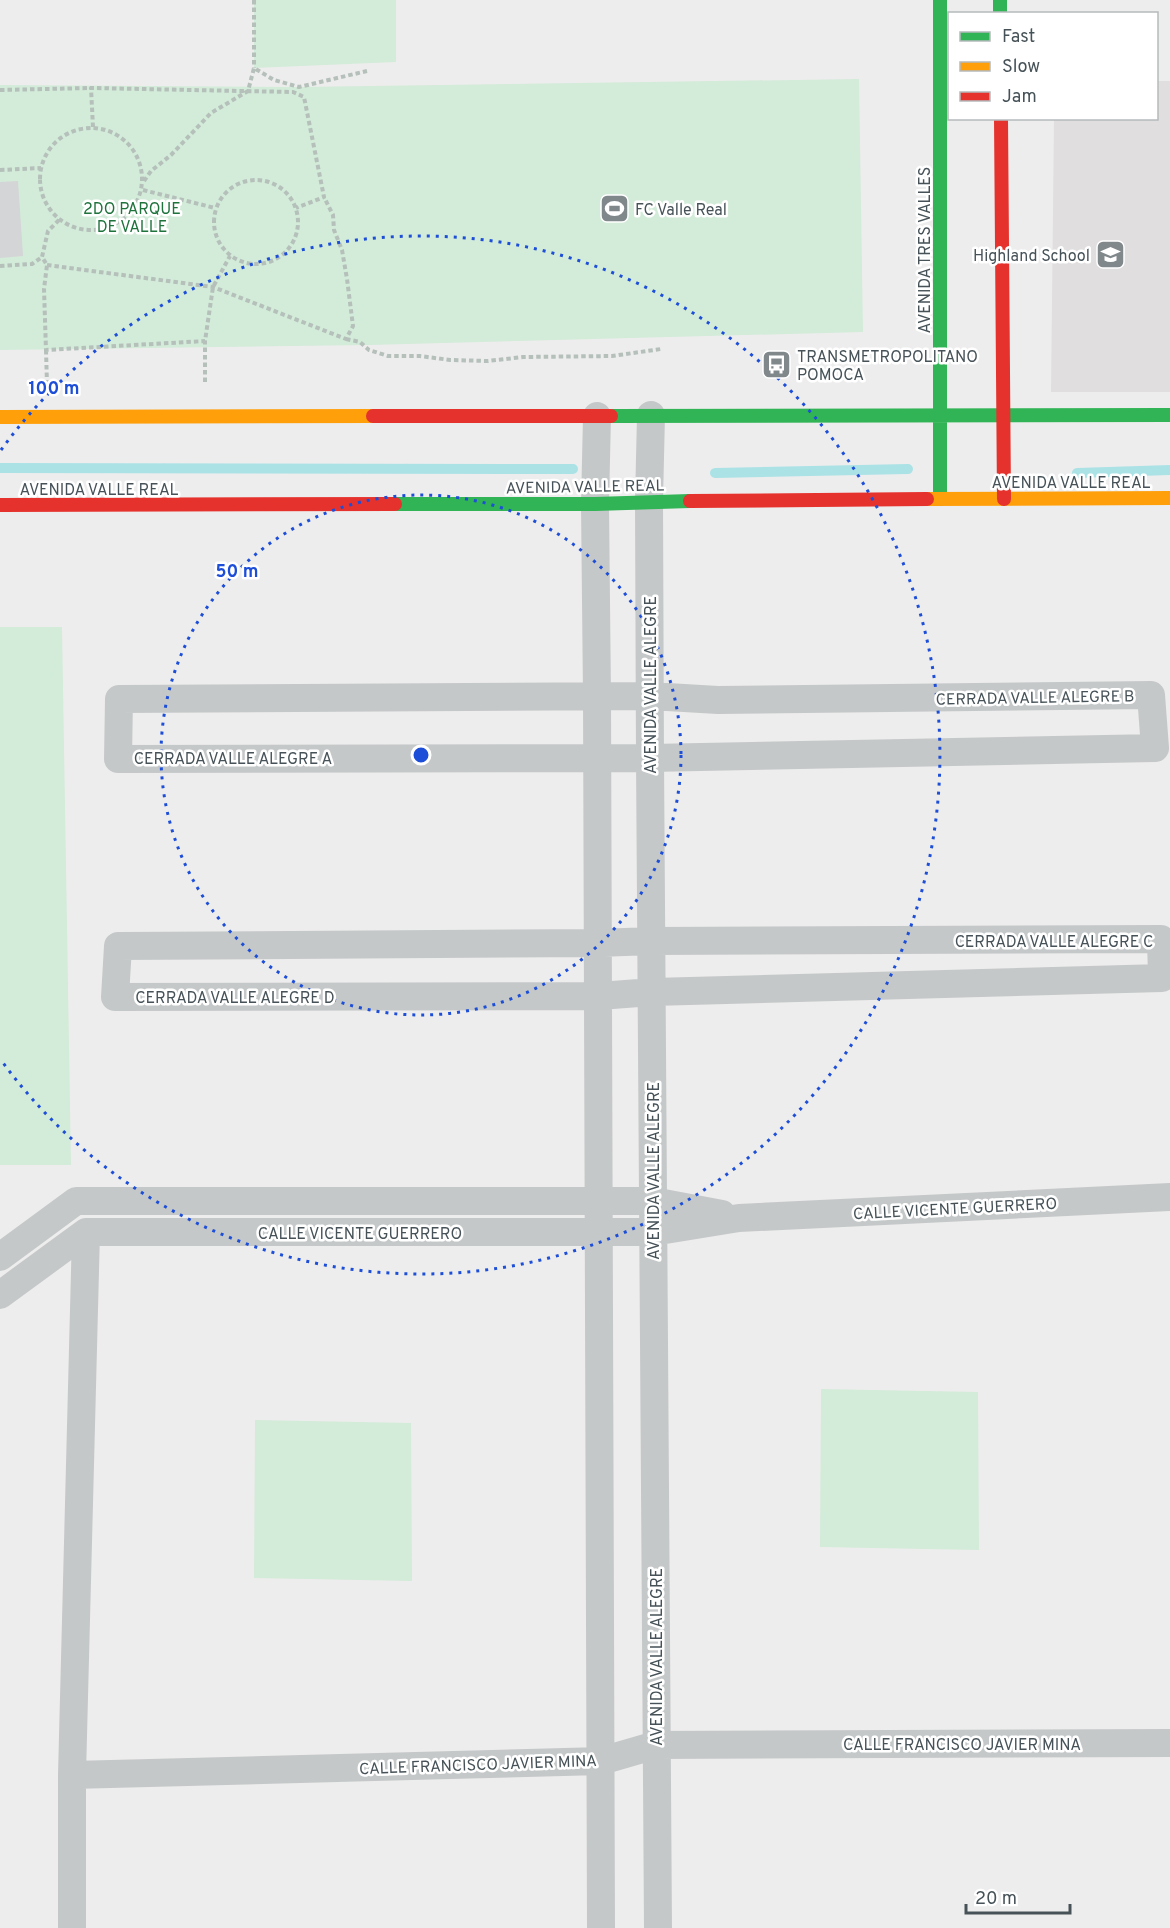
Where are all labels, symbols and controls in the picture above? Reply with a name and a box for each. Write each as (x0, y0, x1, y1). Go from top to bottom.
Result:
legend (948, 12, 1158, 120)
text: Fast (1002, 26, 1035, 49)
text: Slow (1002, 56, 1040, 79)
text: Jam (1002, 86, 1037, 109)
street label: AVENIDA TRES VALLES (916, 167, 936, 333)
sports icon: FC Valle Real (598, 193, 630, 225)
park label: 2DO PARQUE DE VALLE (83, 200, 181, 238)
place label: FC Valle Real (635, 201, 727, 221)
school or university icon: Highland School (1095, 239, 1127, 271)
place label: Highland School (973, 247, 1090, 267)
place label: TRANSMETROPOLITANO POMOCA (797, 348, 978, 386)
bus stop icon: TRANSMETROPOLITANO POMOCA (760, 349, 792, 381)
text: 100 m (28, 378, 80, 401)
street label: AVENIDA VALLE REAL (992, 474, 1150, 494)
street label: AVENIDA VALLE REAL (505, 477, 665, 499)
street label: AVENIDA VALLE REAL (20, 481, 178, 501)
text: 50 m (215, 561, 259, 584)
street label: AVENIDA VALLE ALEGRE (642, 596, 662, 774)
street label: CERRADA VALLE ALEGRE B (935, 687, 1135, 711)
centre of rings (411, 745, 431, 765)
street label: CERRADA VALLE ALEGRE A (134, 750, 332, 770)
street label: CERRADA VALLE ALEGRE C (955, 933, 1153, 953)
street label: CERRADA VALLE ALEGRE D (135, 989, 335, 1009)
street label: AVENIDA VALLE ALEGRE (645, 1082, 665, 1260)
street label: CALLE VICENTE GUERRERO (853, 1195, 1058, 1225)
street label: CALLE VICENTE GUERRERO (258, 1225, 462, 1245)
street label: AVENIDA VALLE ALEGRE (648, 1568, 668, 1746)
street label: CALLE FRANCISCO JAVIER MINA (843, 1736, 1081, 1756)
street label: CALLE FRANCISCO JAVIER MINA (359, 1752, 598, 1780)
scale bar (966, 1877, 1070, 1915)
text: 20 m (975, 1888, 1017, 1911)

